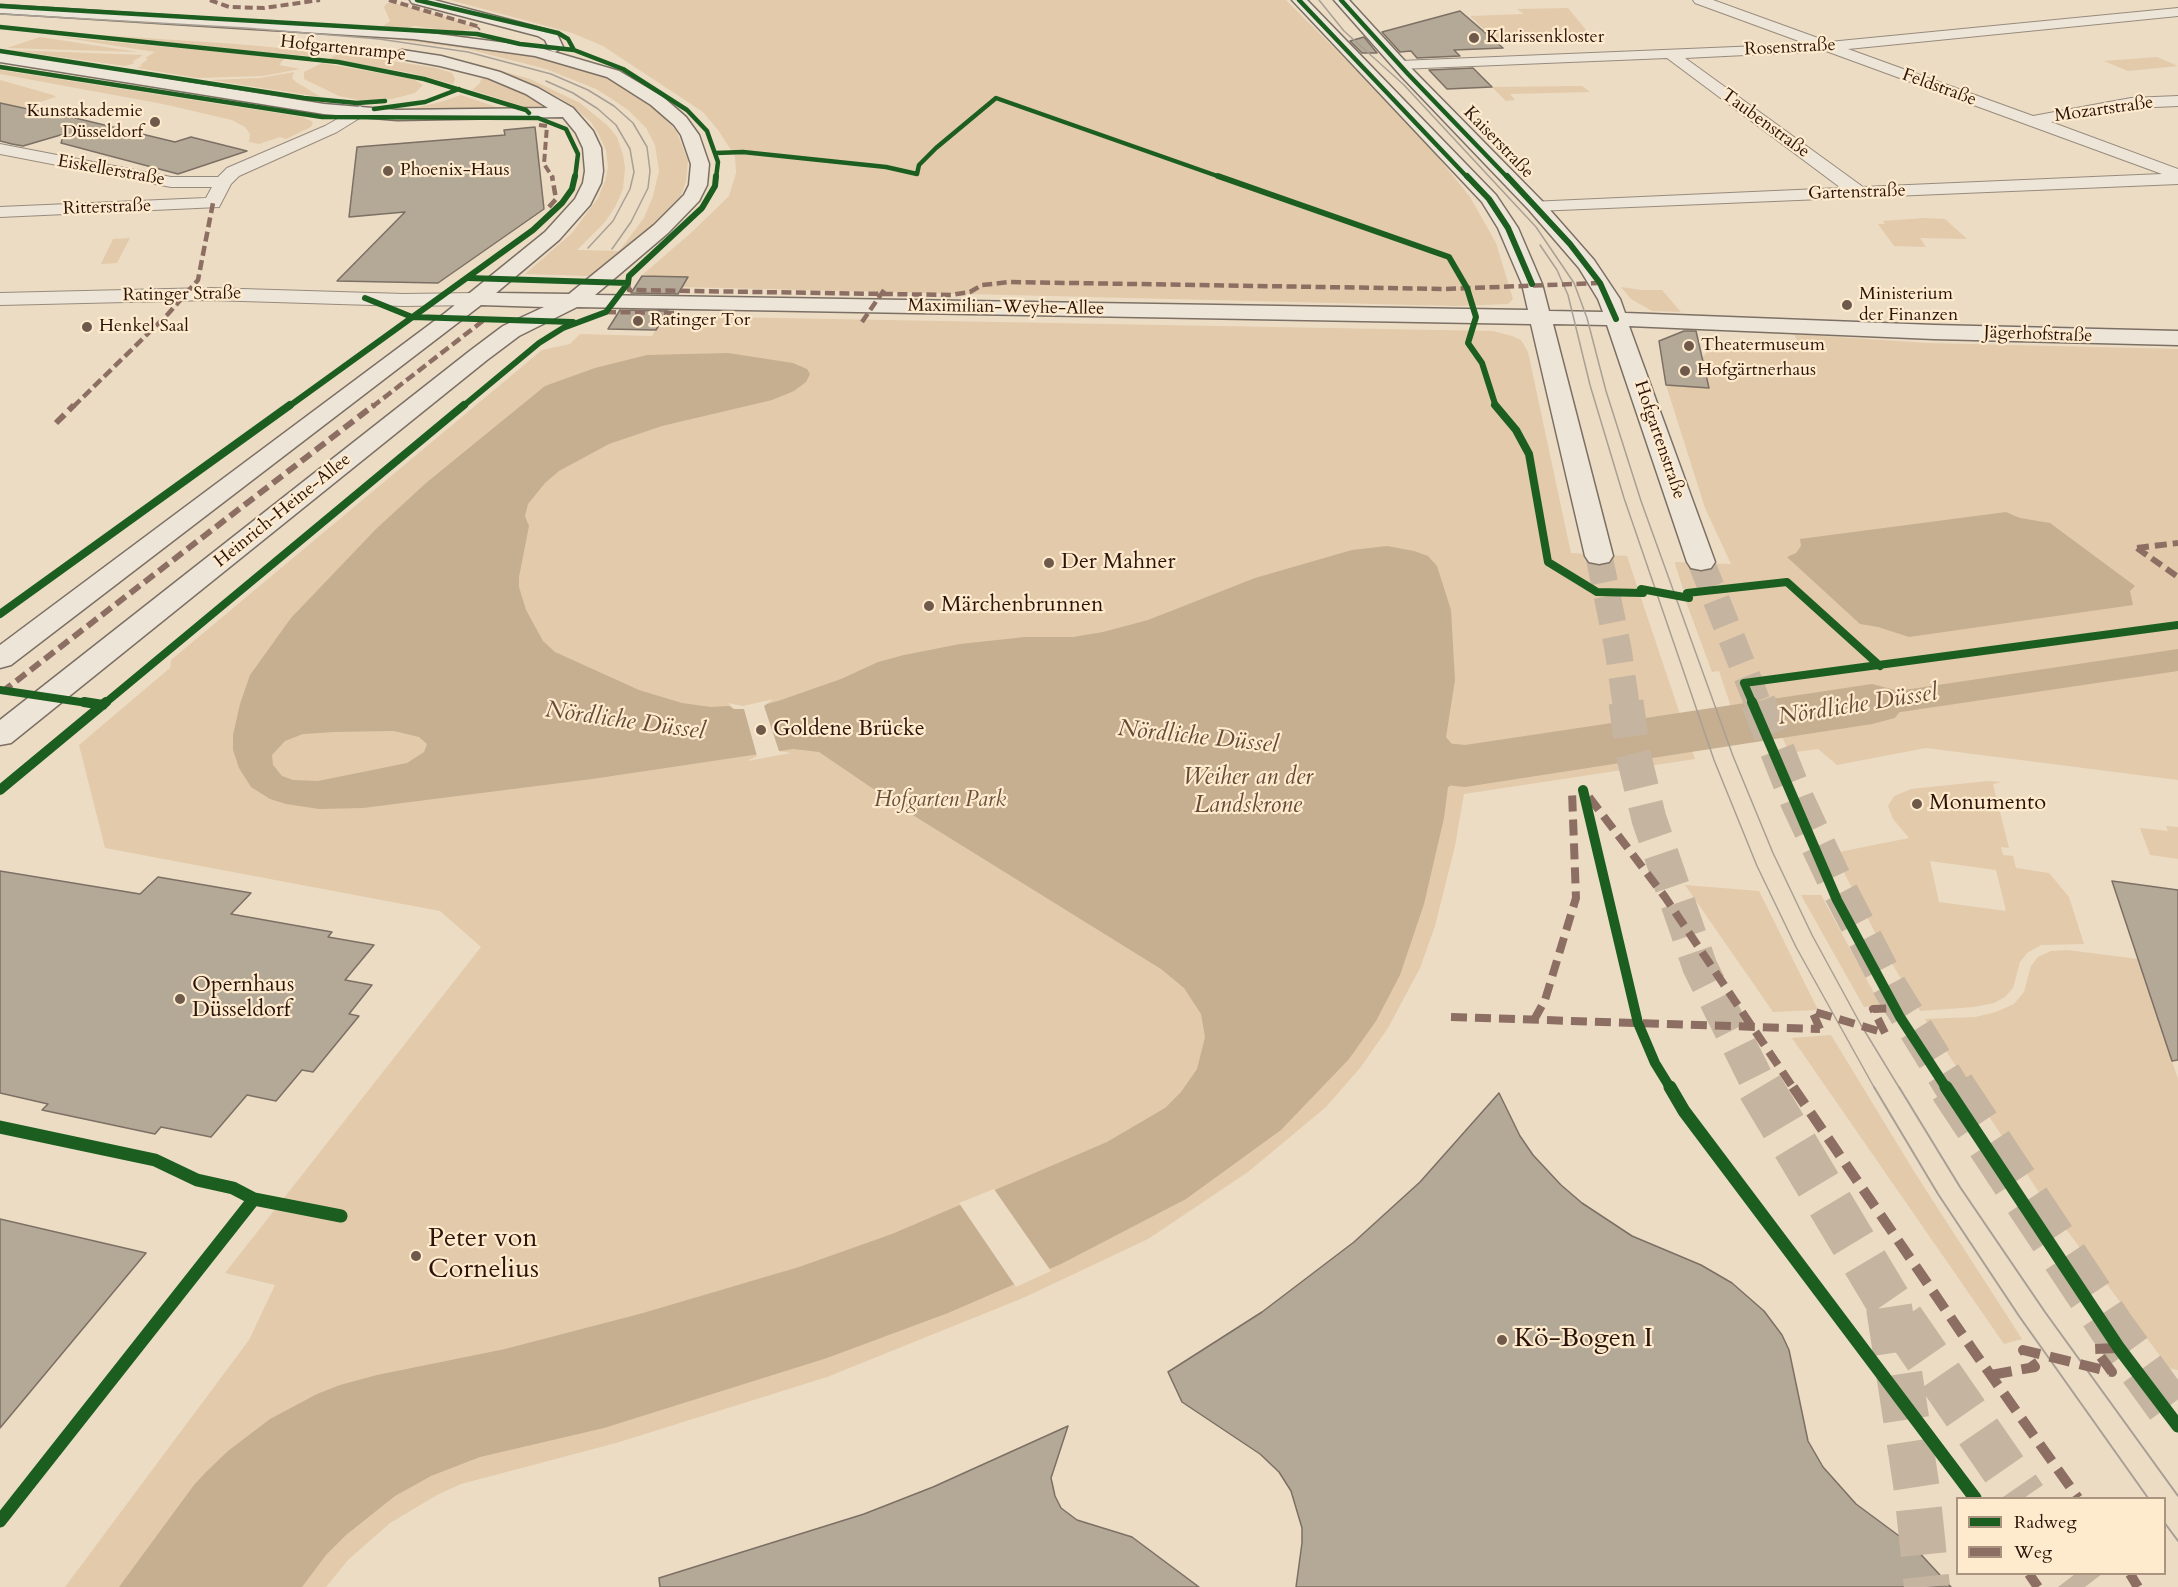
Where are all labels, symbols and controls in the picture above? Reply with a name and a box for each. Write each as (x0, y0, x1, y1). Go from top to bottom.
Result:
place label: Klarissenkloster (1486, 27, 1604, 49)
marker: Klarissenkloster (1467, 31, 1481, 45)
street label: Hofgartenrampe (279, 32, 407, 66)
street label: Rosenstraße (1744, 35, 1836, 61)
street label: Feldstraße (1899, 65, 1979, 111)
street label: Taubenstraße (1717, 85, 1813, 163)
street label: Mozartstraße (2053, 92, 2155, 128)
place label: Kunstakademie Düsseldorf (26, 101, 143, 144)
street label: Kaiserstraße (1458, 102, 1538, 184)
marker: Kunstakademie Düsseldorf (148, 115, 162, 129)
street label: Eiskellerstraße (56, 151, 166, 191)
place label: Phoenix-Haus (400, 160, 509, 182)
marker: Phoenix-Haus (381, 164, 395, 178)
street label: Gartenstraße (1808, 181, 1906, 205)
street label: Ritterstraße (62, 196, 152, 220)
street label: Ratinger Straße (122, 283, 242, 307)
place label: Ministerium der Finanzen (1859, 284, 1958, 326)
street label: Maximilian-Weyhe-Allee (908, 295, 1104, 321)
marker: Ministerium der Finanzen (1840, 298, 1854, 312)
place label: Ratinger Tor (650, 310, 750, 332)
marker: Ratinger Tor (631, 314, 645, 328)
place label: Henkel Saal (99, 316, 189, 338)
marker: Henkel Saal (80, 320, 94, 334)
street label: Jägerhofstraße (1983, 322, 2093, 348)
place label: Theatermuseum (1701, 335, 1825, 357)
marker: Theatermuseum (1682, 339, 1696, 353)
place label: Hofgärtnerhaus (1697, 360, 1816, 382)
marker: Hofgärtnerhaus (1678, 364, 1692, 378)
street label: Hofgartenstraße (1629, 378, 1689, 502)
street label: Heinrich-Heine-Allee (210, 449, 356, 573)
place label: Der Mahner (1061, 550, 1176, 576)
marker: Der Mahner (1042, 556, 1056, 570)
place label: Märchenbrunnen (941, 593, 1103, 619)
marker: Märchenbrunnen (922, 599, 936, 613)
water label: Nördliche Düssel (1776, 679, 1940, 733)
water label: Nördliche Düssel (543, 697, 707, 747)
water label: Nördliche Düssel (1116, 715, 1280, 761)
place label: Goldene Brücke (773, 717, 925, 743)
marker: Goldene Brücke (754, 723, 768, 737)
water label: Weiher an der Landskrone (1183, 764, 1313, 820)
park label: Hofgarten Park (874, 788, 1006, 814)
place label: Monumento (1929, 791, 2046, 817)
marker: Monumento (1910, 797, 1924, 811)
place label: Opernhaus Düsseldorf (192, 973, 294, 1024)
marker: Opernhaus Düsseldorf (173, 992, 187, 1006)
place label: Peter von Cornelius (428, 1224, 539, 1287)
marker: Peter von Cornelius (409, 1249, 423, 1263)
place label: Kö-Bogen I (1514, 1324, 1653, 1356)
marker: Kö-Bogen I (1495, 1333, 1509, 1347)
legend (1956, 1497, 2166, 1575)
text: Radweg (2014, 1510, 2077, 1535)
text: Weg (2014, 1540, 2052, 1565)

